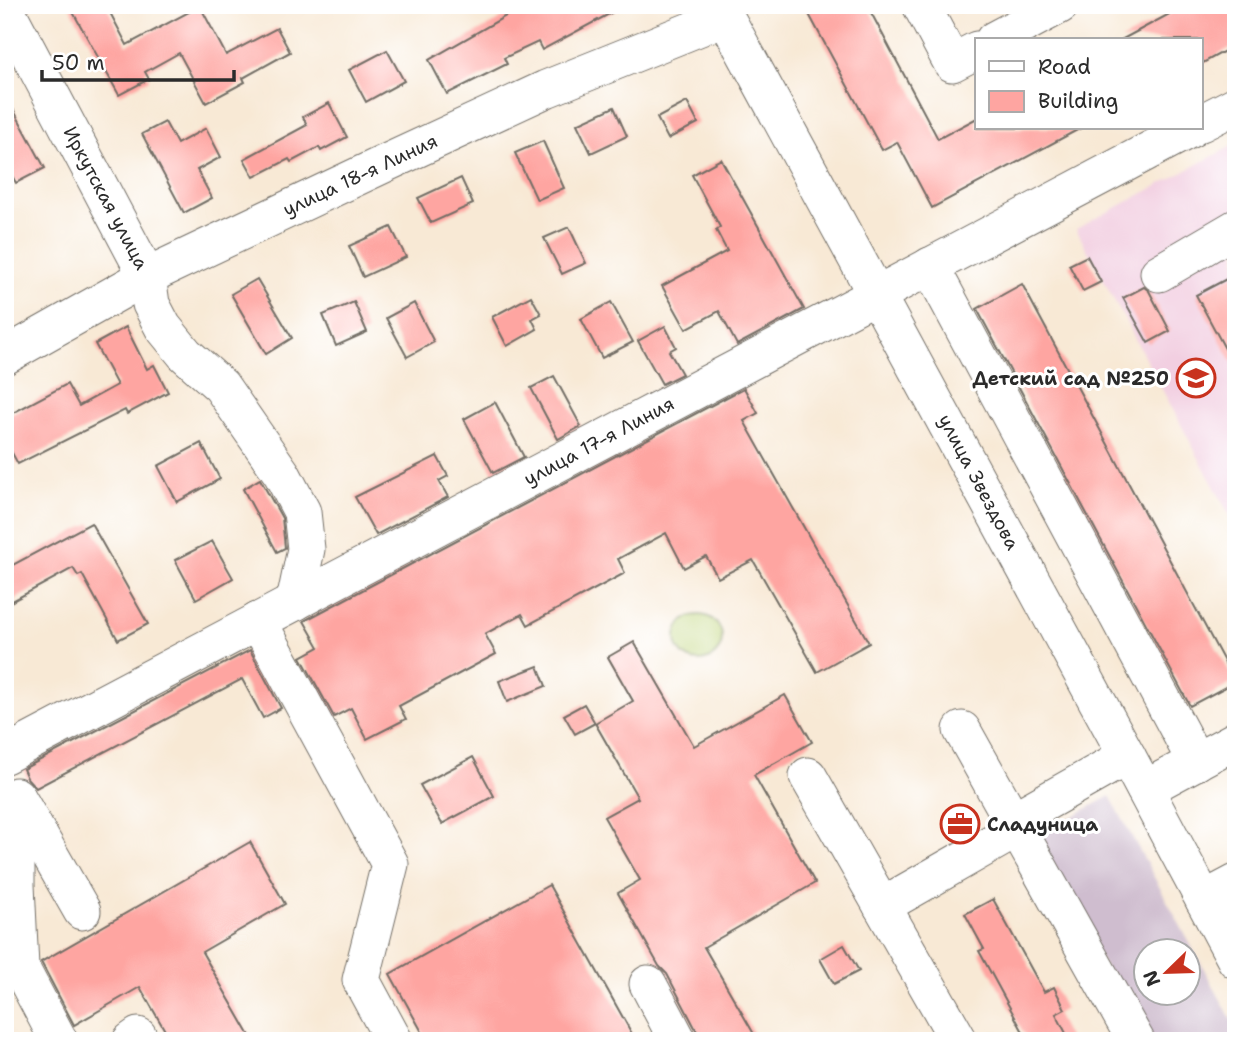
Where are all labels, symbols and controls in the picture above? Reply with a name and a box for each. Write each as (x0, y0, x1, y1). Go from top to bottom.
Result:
scale bar (42, 38, 234, 82)
legend (975, 38, 1202, 130)
text: 50 m (52, 49, 105, 77)
text: Road (1038, 53, 1091, 81)
text: Building (1038, 87, 1118, 115)
street label: Иркутская улица (58, 122, 154, 274)
street label: улица 18-я Линия (279, 128, 441, 222)
school or university icon: Детский сад №250 (1175, 357, 1217, 399)
place label: Детский сад №250 (973, 366, 1169, 391)
street label: улица 17-я Линия (519, 391, 679, 491)
street label: улица Звездова (933, 410, 1025, 554)
office icon: Сладуница (939, 803, 981, 845)
place label: Сладуница (987, 812, 1098, 837)
north arrow (1132, 937, 1202, 1007)
text: N (1137, 967, 1166, 990)

